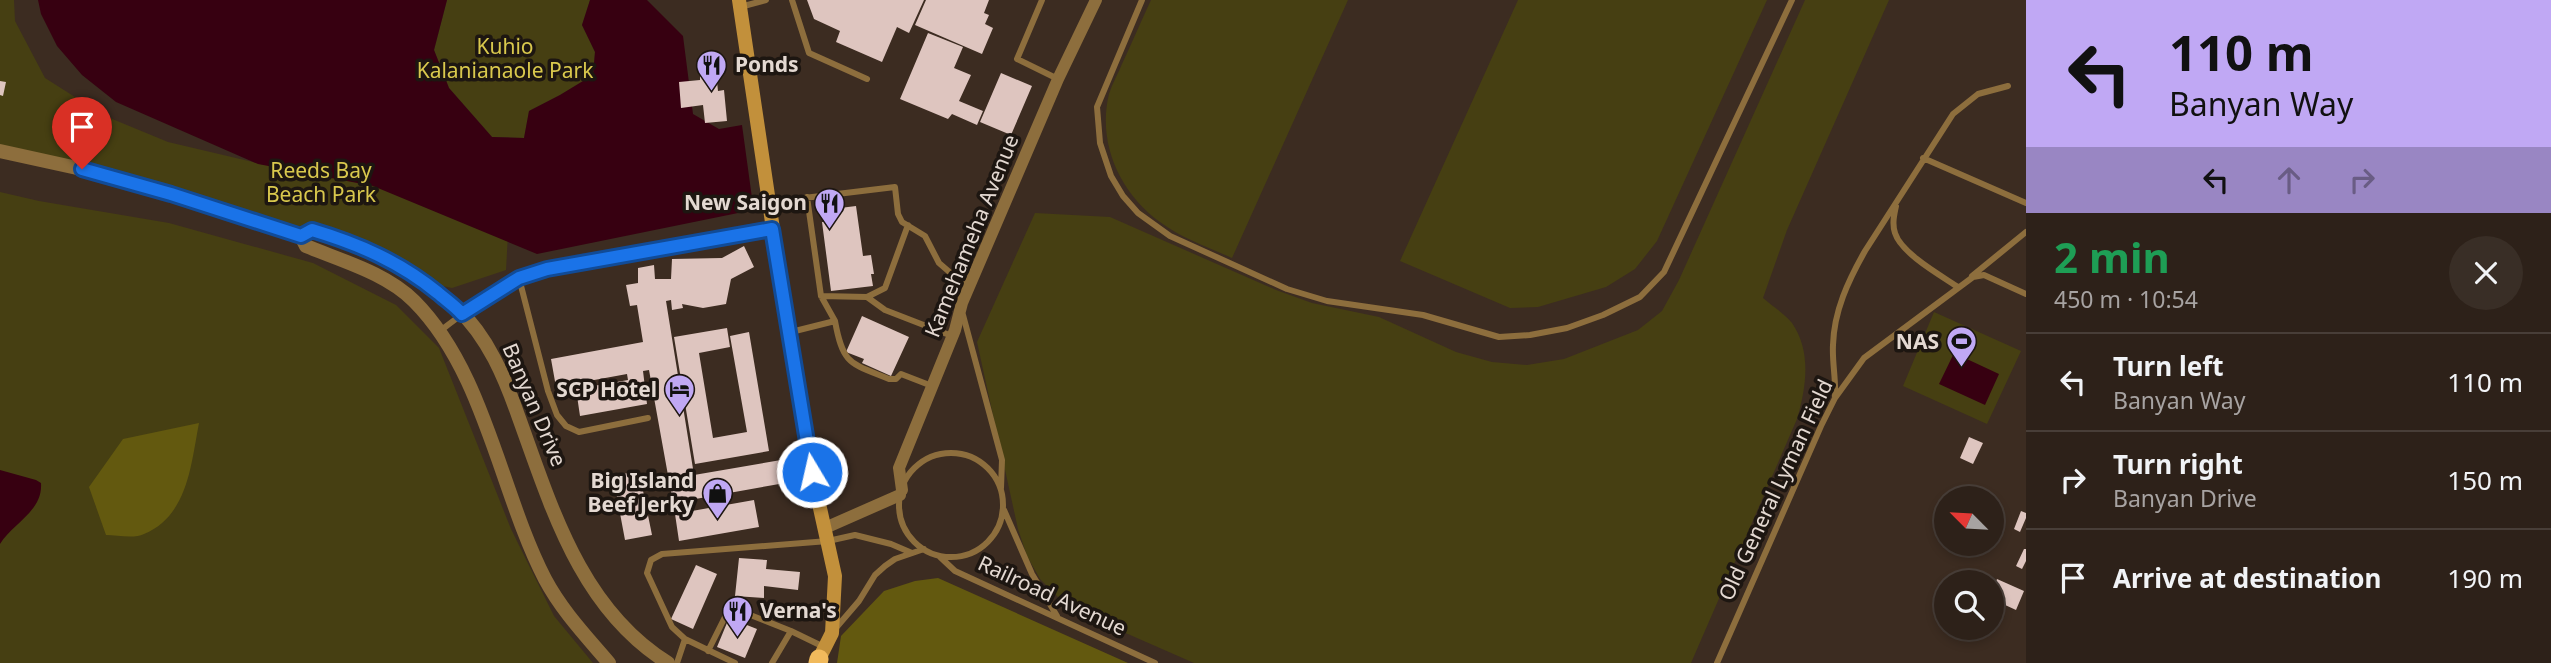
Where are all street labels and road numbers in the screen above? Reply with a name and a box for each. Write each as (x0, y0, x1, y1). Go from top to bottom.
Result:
street label: Kamehameha Avenue (918, 130, 1025, 341)
street label: Banyan Drive (496, 339, 573, 471)
street label: Old General Lyman Field (1711, 374, 1839, 605)
street label: Railroad Avenue (974, 548, 1131, 642)

